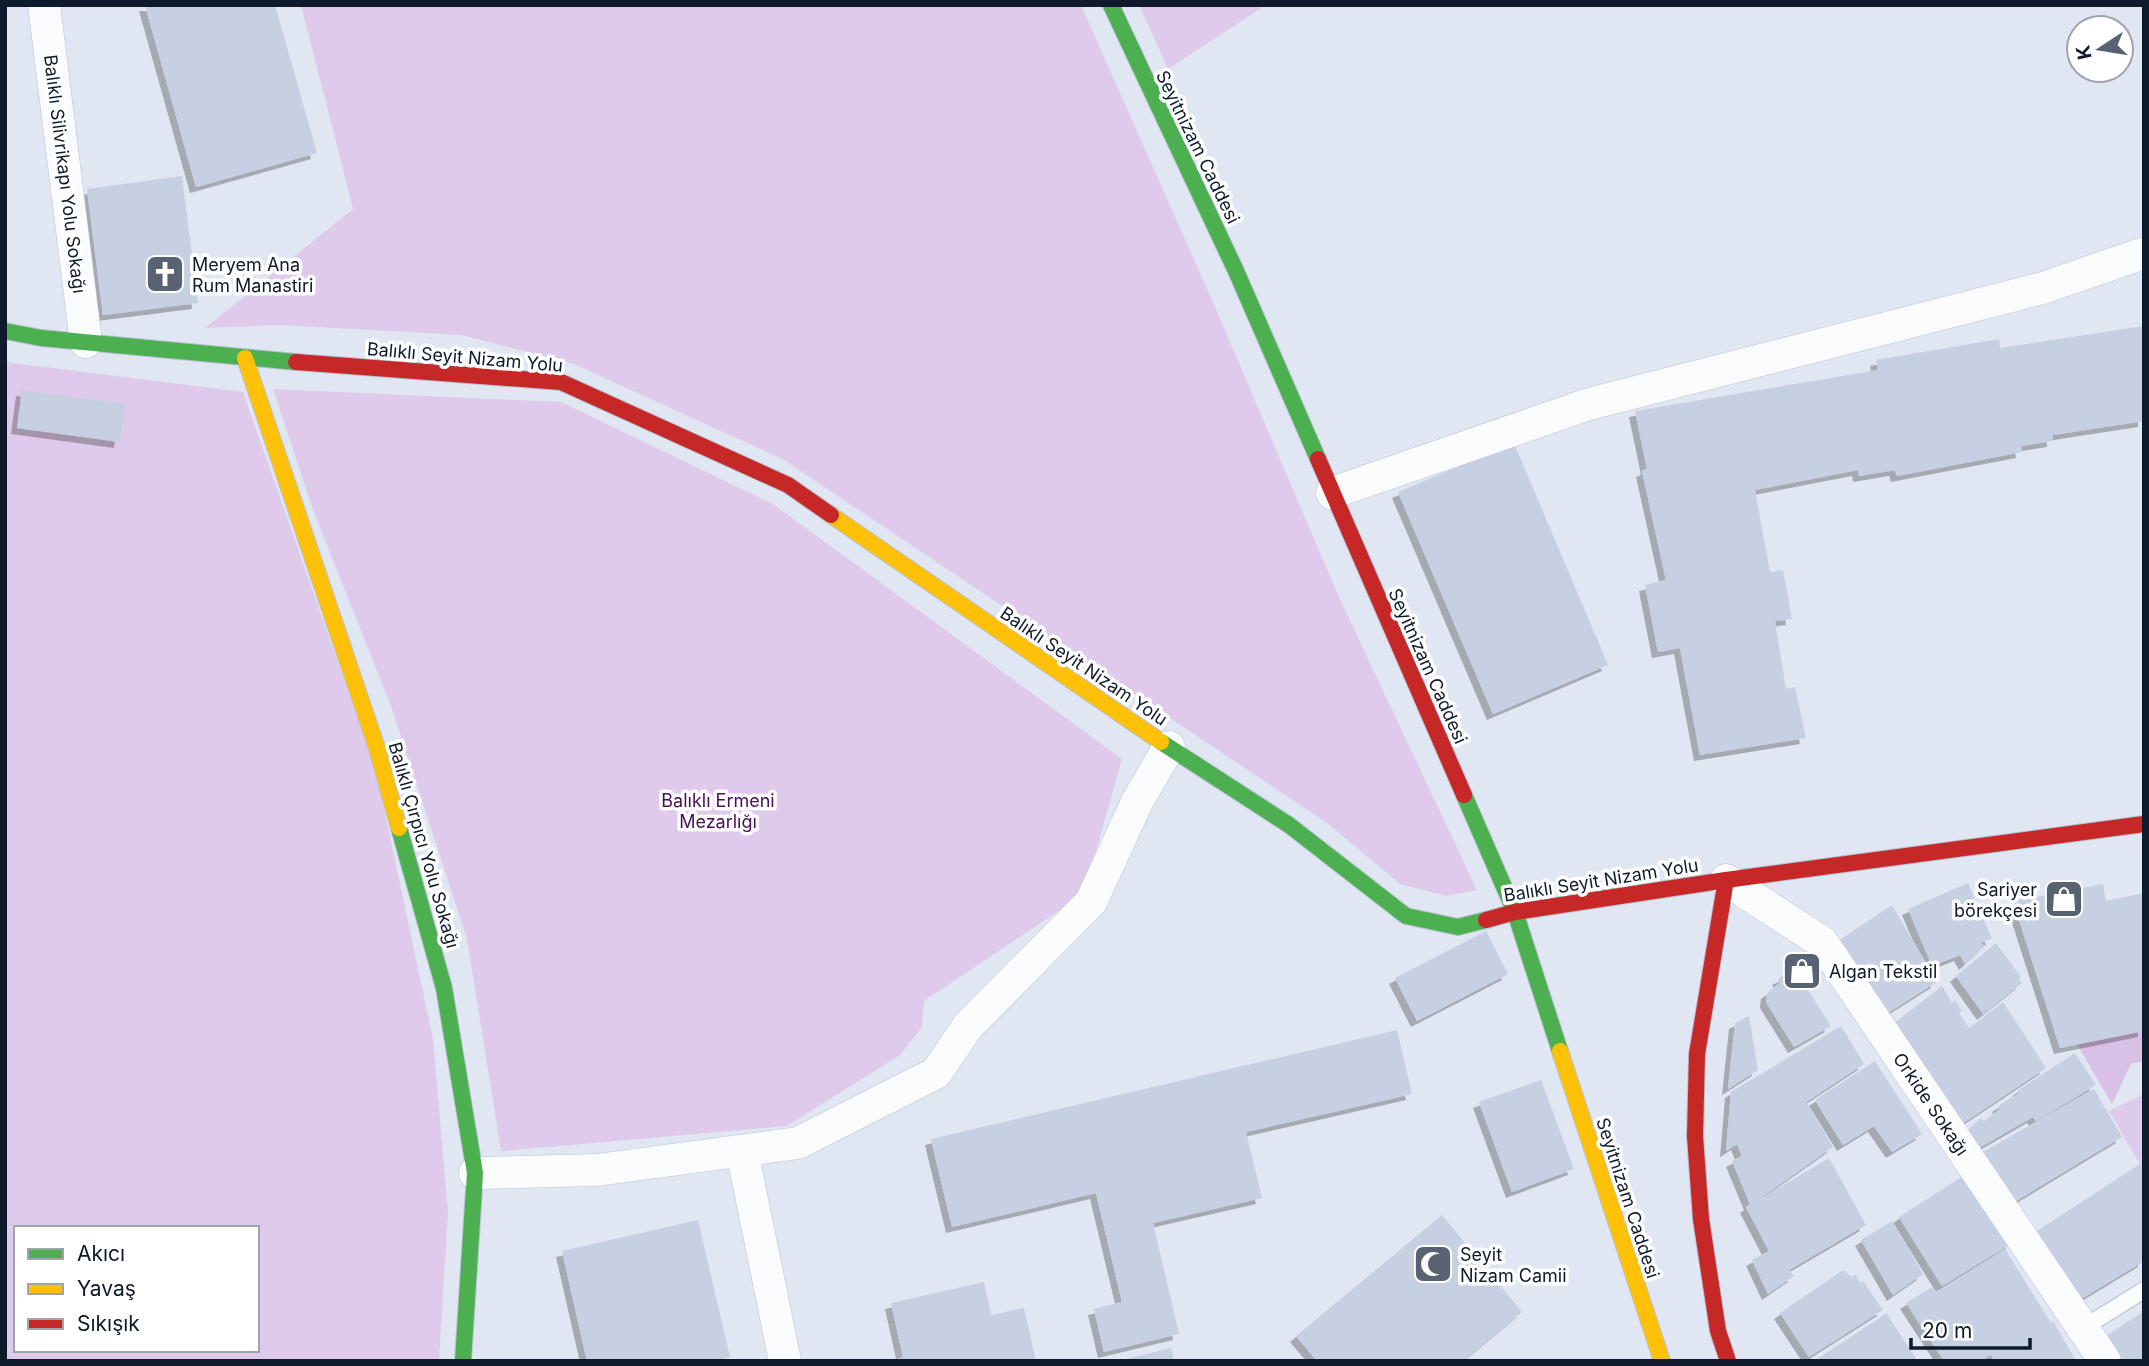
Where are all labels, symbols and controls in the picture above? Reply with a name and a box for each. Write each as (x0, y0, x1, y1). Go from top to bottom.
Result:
north arrow (2065, 14, 2135, 84)
text: K (2071, 43, 2097, 62)
street label: Balıklı Silivrikapı Yolu Sokağı (40, 53, 90, 295)
street label: Seyitnizam Caddesi (1152, 67, 1244, 227)
church icon: Meryem Ana Rum Manastiri (144, 253, 186, 295)
place label: Meryem Ana Rum Manastiri (192, 254, 313, 296)
street label: Balıklı Seyit Nizam Yolu (366, 338, 564, 376)
street label: Seyitnizam Caddesi (1384, 585, 1472, 747)
street label: Balıklı Seyit Nizam Yolu (997, 602, 1171, 730)
street label: Balıklı Çırpıcı Yolu Sokağı (385, 740, 463, 950)
park label: Balıklı Ermeni Mezarlığı (661, 790, 775, 832)
street label: Balıklı Seyit Nizam Yolu (1502, 854, 1700, 906)
shop icon: Sariyer börekçesi (2043, 878, 2085, 920)
place label: Sariyer börekçesi (1954, 879, 2037, 921)
shop icon: Algan Tekstil (1781, 950, 1823, 992)
place label: Algan Tekstil (1829, 961, 1937, 982)
street label: Orkide Sokağı (1889, 1049, 1973, 1159)
street label: Seyitnizam Caddesi (1592, 1115, 1664, 1281)
legend (14, 1226, 259, 1352)
text: Akıcı (77, 1241, 125, 1266)
mosque icon: Seyit Nizam Camii (1412, 1243, 1454, 1285)
place label: Seyit Nizam Camii (1460, 1244, 1567, 1286)
text: Yavaş (77, 1276, 136, 1301)
scale bar (1911, 1306, 2030, 1350)
text: Sıkışık (77, 1311, 140, 1336)
text: 20 m (1922, 1318, 1972, 1343)

